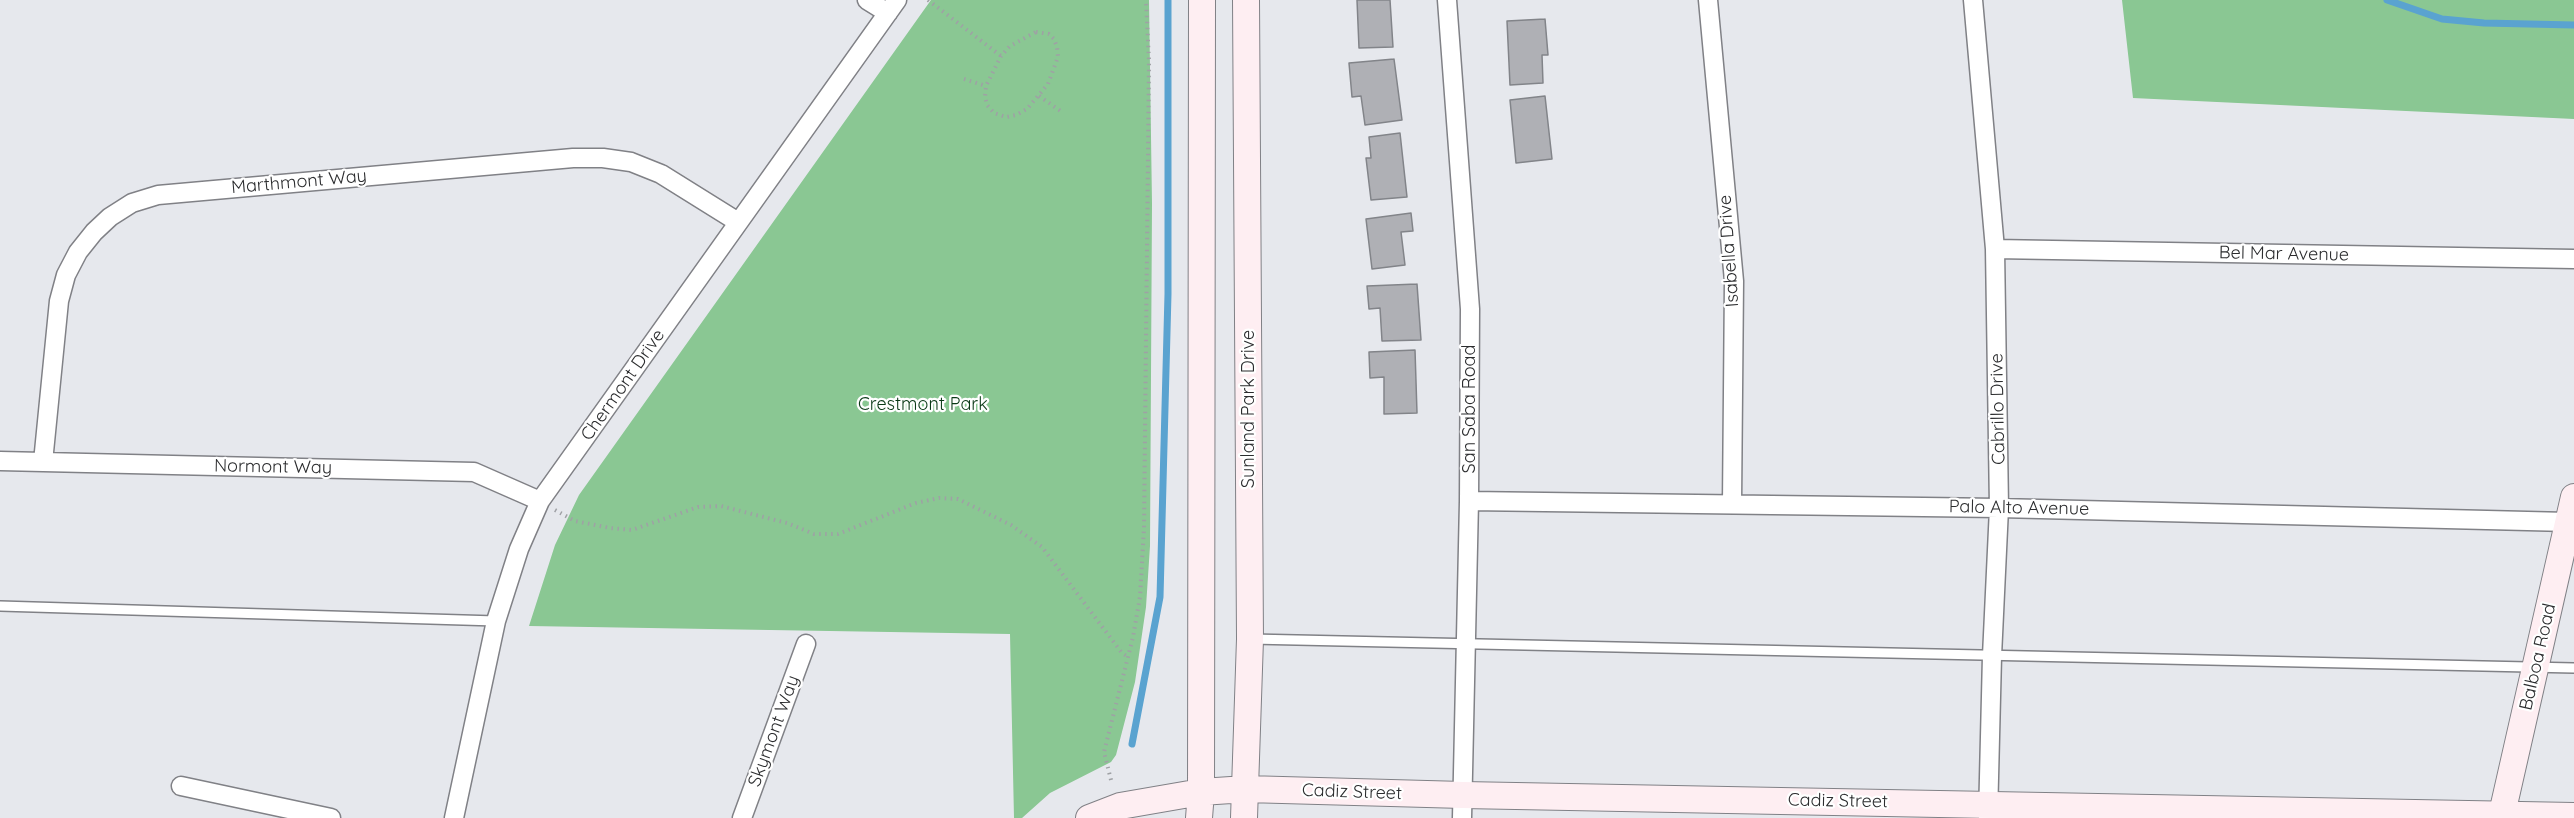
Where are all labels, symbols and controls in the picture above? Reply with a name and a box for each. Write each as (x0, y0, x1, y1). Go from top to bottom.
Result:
street label: Marthmont Way (230, 165, 368, 199)
street label: Isabella Drive (1714, 194, 1744, 308)
street label: Bel Mar Avenue (2219, 242, 2349, 266)
street label: Chermont Drive (577, 325, 669, 445)
street label: Sunland Park Drive (1238, 330, 1260, 488)
street label: San Saba Road (1459, 345, 1481, 473)
street label: Cabrillo Drive (1986, 353, 2010, 465)
park label: Crestmont Park (858, 394, 988, 416)
street label: Normont Way (214, 455, 332, 479)
street label: Palo Alto Avenue (1949, 496, 2089, 520)
street label: Balboa Road (2515, 601, 2561, 713)
street label: Skymont Way (744, 672, 804, 790)
street label: Cadiz Street (1302, 779, 1402, 805)
street label: Cadiz Street (1788, 789, 1888, 813)

